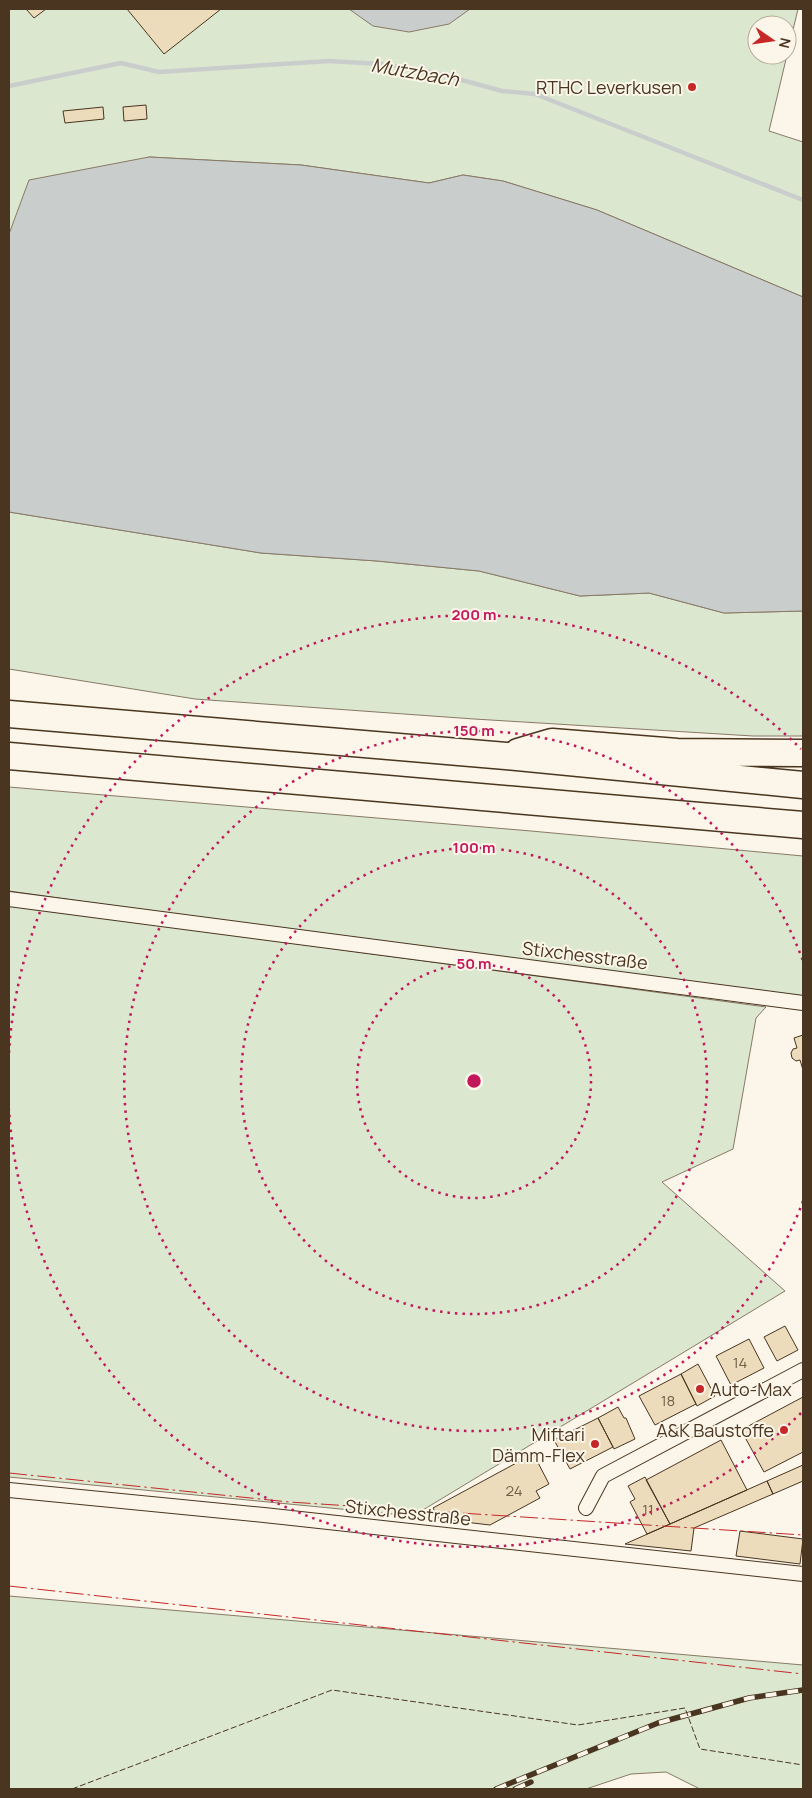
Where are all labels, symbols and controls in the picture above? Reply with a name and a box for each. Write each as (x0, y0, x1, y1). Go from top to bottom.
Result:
north arrow (747, 15, 797, 65)
text: N (775, 36, 796, 50)
water label: Mutzbach (369, 52, 462, 93)
place label: RTHC Leverkusen (536, 75, 682, 99)
marker: RTHC Leverkusen (686, 81, 698, 93)
text: 200 m (451, 604, 497, 625)
text: 150 m (453, 720, 495, 741)
text: 100 m (453, 837, 495, 858)
street label: Stixchesstraße (521, 935, 649, 975)
text: 50 m (456, 953, 492, 974)
centre of rings (465, 1072, 483, 1090)
house number: 14 (733, 1352, 747, 1373)
place label: Auto-Max (710, 1377, 792, 1401)
marker: Auto-Max (694, 1383, 706, 1395)
house number: 18 (661, 1390, 675, 1411)
place label: A&K Baustoffe (656, 1418, 774, 1442)
place label: Miftari Dämm-Flex (492, 1422, 586, 1467)
marker: A&K Baustoffe (778, 1424, 790, 1436)
marker: Miftari Dämm-Flex (589, 1438, 601, 1450)
house number: 24 (505, 1480, 523, 1501)
street label: Stixchesstraße (344, 1493, 472, 1531)
house number: 11 (642, 1499, 654, 1520)

